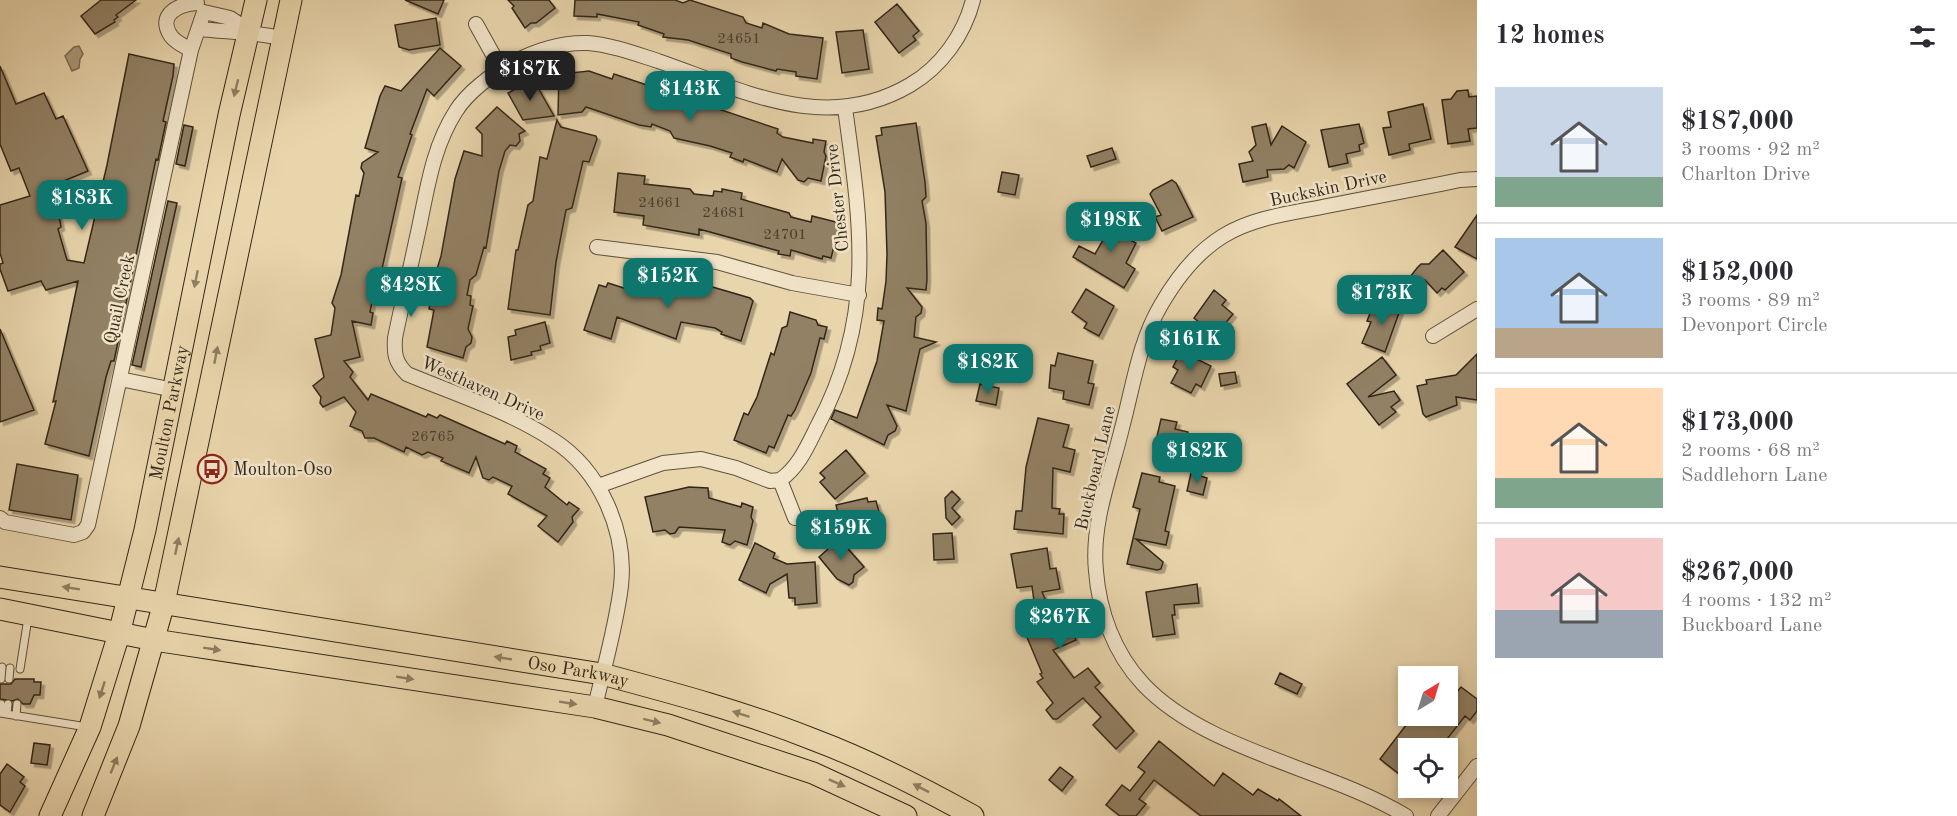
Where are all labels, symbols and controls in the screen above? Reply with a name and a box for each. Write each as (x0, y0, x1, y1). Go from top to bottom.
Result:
icon: filters (1906, 20, 1939, 53)
text: 12 homes (1495, 23, 1604, 49)
house number: 24651 (717, 32, 761, 47)
pin: $187K (488, 51, 572, 102)
text: $187K (499, 60, 561, 80)
pin: $143K (648, 71, 732, 122)
one-way arrow (231, 78, 241, 97)
text: $143K (659, 80, 721, 100)
text: $187,000 (1681, 109, 1794, 135)
icon: home (1543, 111, 1615, 183)
text: 3 rooms · 92 m² (1681, 140, 1820, 160)
street label: Chester Drive (823, 143, 853, 253)
text: Charlton Drive (1681, 165, 1810, 185)
street label: Buckskin Drive (1268, 168, 1388, 210)
pin: $183K (40, 180, 124, 231)
text: $183K (51, 189, 113, 209)
house number: 24661 (638, 196, 682, 211)
pin: $198K (1069, 202, 1153, 253)
house number: 24681 (702, 206, 746, 221)
text: $198K (1080, 211, 1142, 231)
house number: 24701 (763, 228, 807, 243)
street label: Quail Creek (102, 253, 138, 346)
pin: $152K (626, 258, 710, 309)
text: $152,000 (1681, 260, 1794, 286)
icon: home (1543, 262, 1615, 334)
pin: $428K (369, 267, 453, 318)
text: $152K (637, 267, 699, 287)
one-way arrow (191, 269, 201, 288)
pin: $173K (1340, 275, 1424, 326)
text: $428K (380, 276, 442, 296)
text: $173K (1351, 284, 1413, 304)
text: 3 rooms · 89 m² (1681, 291, 1820, 311)
text: Devonport Circle (1681, 316, 1828, 336)
pin: $161K (1148, 321, 1232, 372)
text: $161K (1159, 330, 1221, 350)
street label: Moulton Parkway (147, 343, 192, 482)
pin: $182K (946, 344, 1030, 395)
one-way arrow (212, 345, 221, 364)
text: $182K (957, 353, 1019, 373)
street label: Westhaven Drive (418, 354, 547, 424)
street label: Buckboard Lane (1073, 404, 1119, 532)
text: $173,000 (1681, 410, 1794, 436)
icon: home (1543, 412, 1615, 484)
house number: 26765 (411, 430, 455, 445)
pin: $182K (1155, 433, 1239, 484)
text: 2 rooms · 68 m² (1681, 441, 1820, 461)
text: $182K (1166, 442, 1228, 462)
bus stop icon: Moulton-Oso (196, 453, 228, 485)
place label: Moulton-Oso (233, 461, 333, 479)
text: Saddlehorn Lane (1681, 466, 1827, 486)
pin: $159K (799, 510, 883, 561)
text: $159K (810, 519, 872, 539)
one-way arrow (172, 537, 182, 555)
text: $267,000 (1681, 560, 1794, 586)
icon: home (1543, 562, 1615, 634)
one-way arrow (61, 583, 80, 592)
text: 4 rooms · 132 m² (1681, 591, 1831, 611)
pin: $267K (1018, 599, 1102, 650)
text: $267K (1029, 608, 1091, 628)
text: Buckboard Lane (1681, 616, 1822, 636)
one-way arrow (202, 645, 221, 654)
one-way arrow (494, 653, 513, 662)
street label: Oso Parkway (526, 654, 631, 691)
north arrow (1398, 666, 1458, 726)
map controls (1398, 666, 1458, 798)
one-way arrow (395, 674, 414, 683)
one-way arrow (97, 681, 106, 699)
one-way arrow (558, 698, 577, 707)
one-way arrow (732, 709, 750, 718)
one-way arrow (643, 716, 661, 726)
button: locate (1398, 738, 1458, 798)
one-way arrow (110, 756, 119, 774)
one-way arrow (828, 778, 846, 788)
one-way arrow (913, 783, 930, 793)

